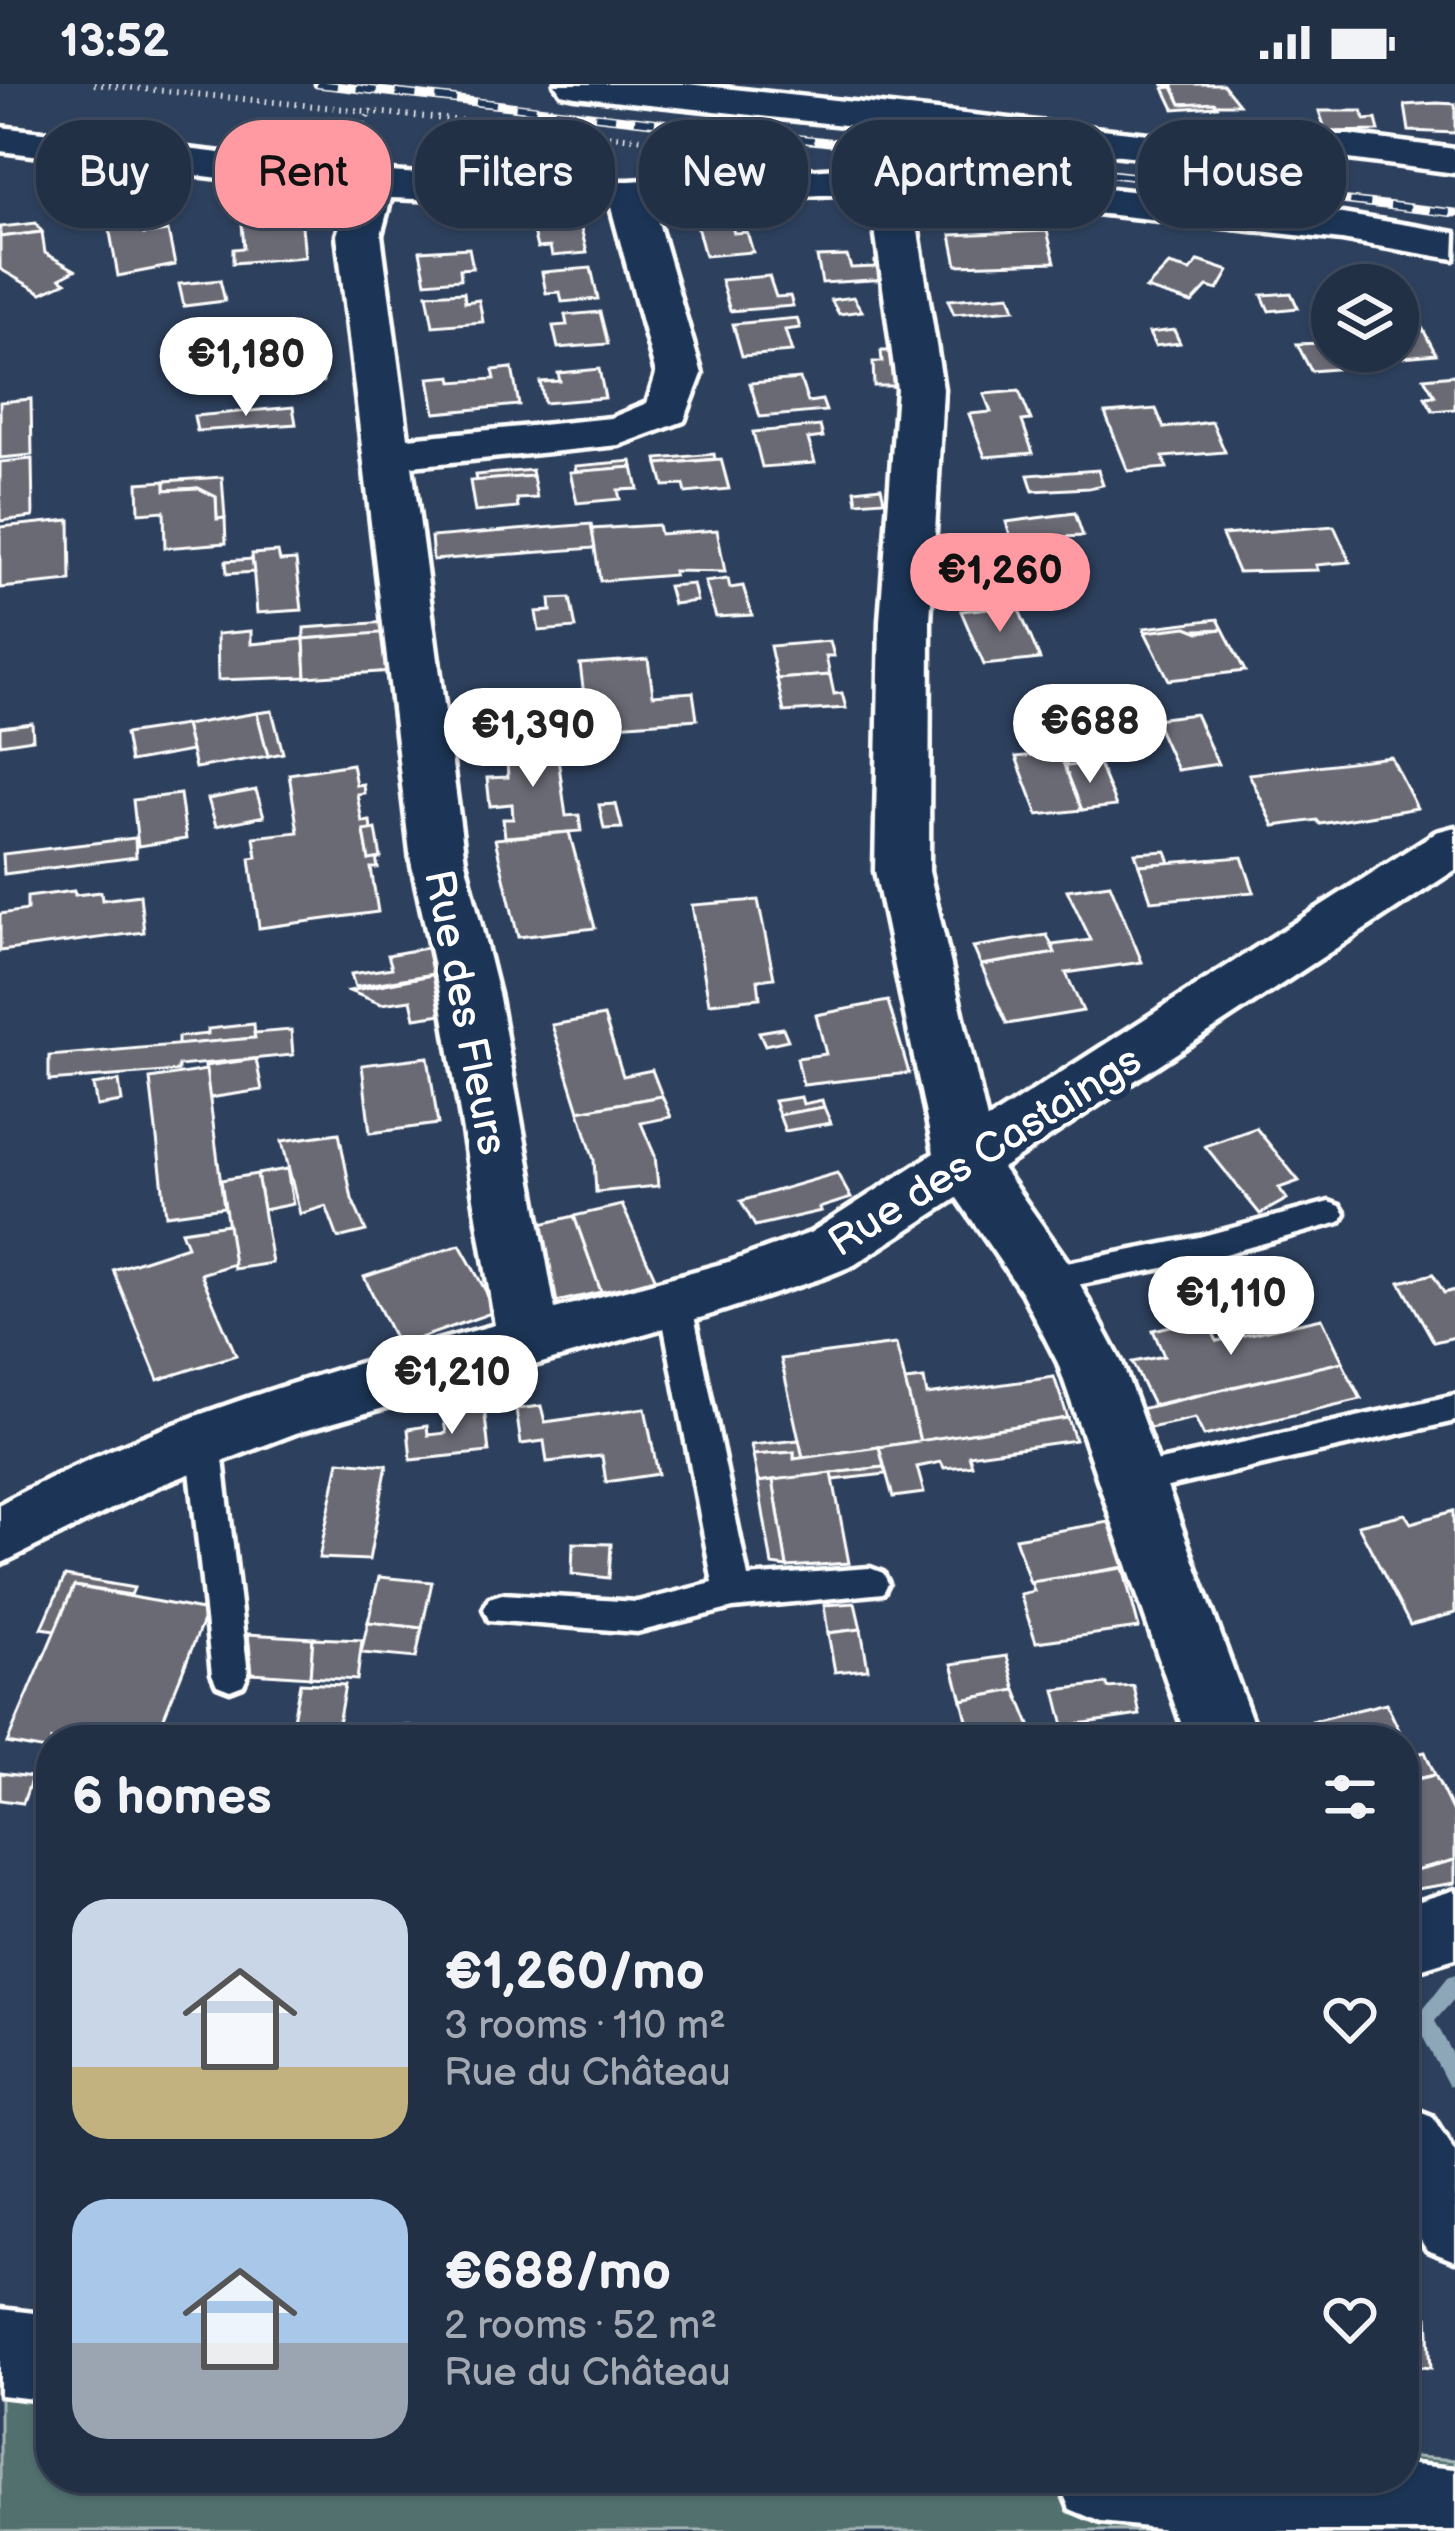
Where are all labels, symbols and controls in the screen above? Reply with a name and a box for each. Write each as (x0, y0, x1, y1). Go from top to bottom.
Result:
text: 13:52 (60, 15, 169, 70)
chip: Buy (36, 120, 191, 228)
chip: Rent (215, 120, 391, 228)
chip: Filters (415, 120, 615, 228)
chip: New (639, 120, 808, 228)
chip: Apartment (832, 120, 1114, 228)
chip: House (1138, 120, 1346, 228)
map controls (1311, 264, 1419, 372)
button: layers (1311, 264, 1419, 372)
pin: €1,180 (148, 317, 344, 419)
text: €1,180 (187, 332, 305, 379)
pin: €1,260 (902, 533, 1098, 635)
text: €1,260 (937, 548, 1063, 595)
pin: €688 (1019, 684, 1161, 786)
pin: €1,390 (435, 688, 631, 790)
text: €688 (1040, 699, 1140, 746)
text: €1,390 (471, 703, 595, 750)
street label: Rue des Fleurs (412, 866, 517, 1159)
street label: Rue des Castaings (820, 1035, 1151, 1269)
pin: €1,110 (1133, 1256, 1329, 1358)
text: €1,110 (1175, 1271, 1287, 1318)
pin: €1,210 (354, 1335, 550, 1437)
text: €1,210 (393, 1350, 511, 1397)
icon: filters (1317, 1764, 1383, 1830)
text: 6 homes (72, 1767, 272, 1828)
text: €1,260/mo (444, 1942, 705, 2003)
icon: home (168, 1947, 312, 2091)
icon: heart (1317, 1986, 1383, 2052)
text: 3 rooms · 110 m² (444, 2003, 726, 2050)
text: Rue du Château (444, 2050, 731, 2097)
text: €688/mo (444, 2242, 671, 2303)
icon: home (168, 2247, 312, 2391)
icon: heart (1317, 2286, 1383, 2352)
text: 2 rooms · 52 m² (444, 2303, 717, 2350)
text: Rue du Château (444, 2350, 731, 2397)

